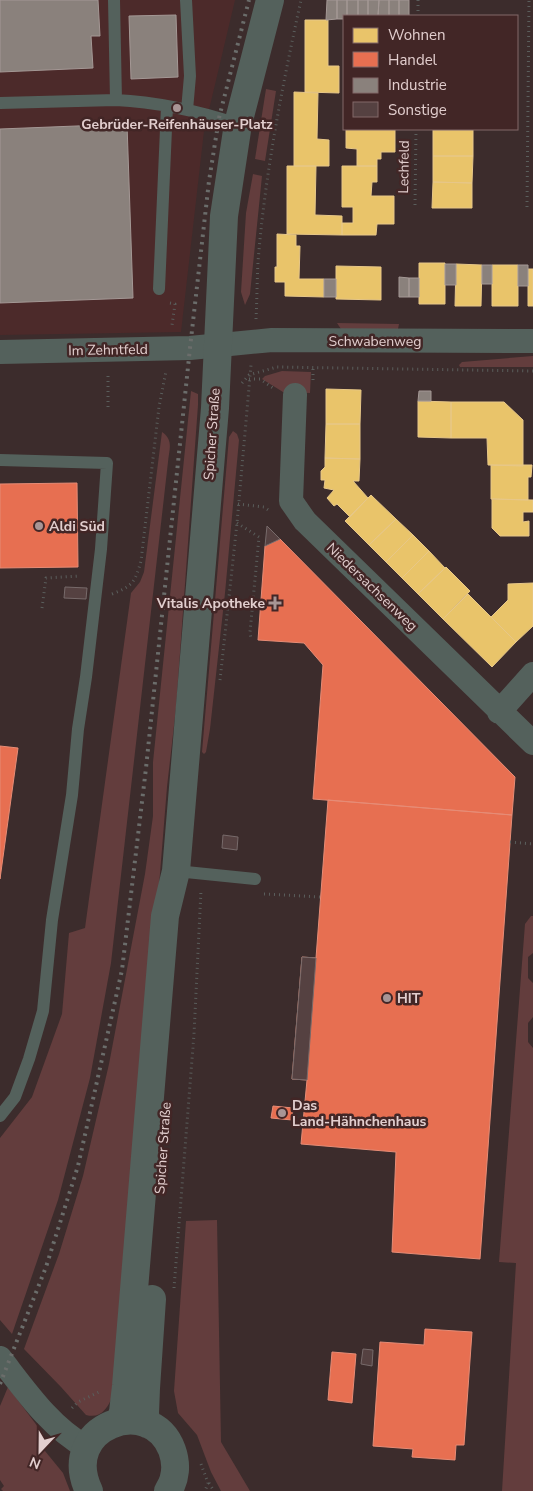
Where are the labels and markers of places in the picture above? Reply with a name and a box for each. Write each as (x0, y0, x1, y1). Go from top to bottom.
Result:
marker: Gebrüder-Reifenhäuser-Platz (171, 102, 183, 114)
place label: Gebrüder-Reifenhäuser-Platz (81, 115, 273, 134)
place label: Aldi Süd (49, 517, 105, 536)
marker: Aldi Süd (33, 520, 45, 532)
place label: Vitalis Apotheke (156, 594, 265, 613)
marker: Vitalis Apotheke (269, 597, 281, 609)
place label: HIT (397, 989, 421, 1008)
marker: HIT (381, 992, 393, 1004)
place label: Das Land-Hähnchenhaus (292, 1096, 427, 1131)
marker: Das Land-Hähnchenhaus (276, 1107, 288, 1119)

